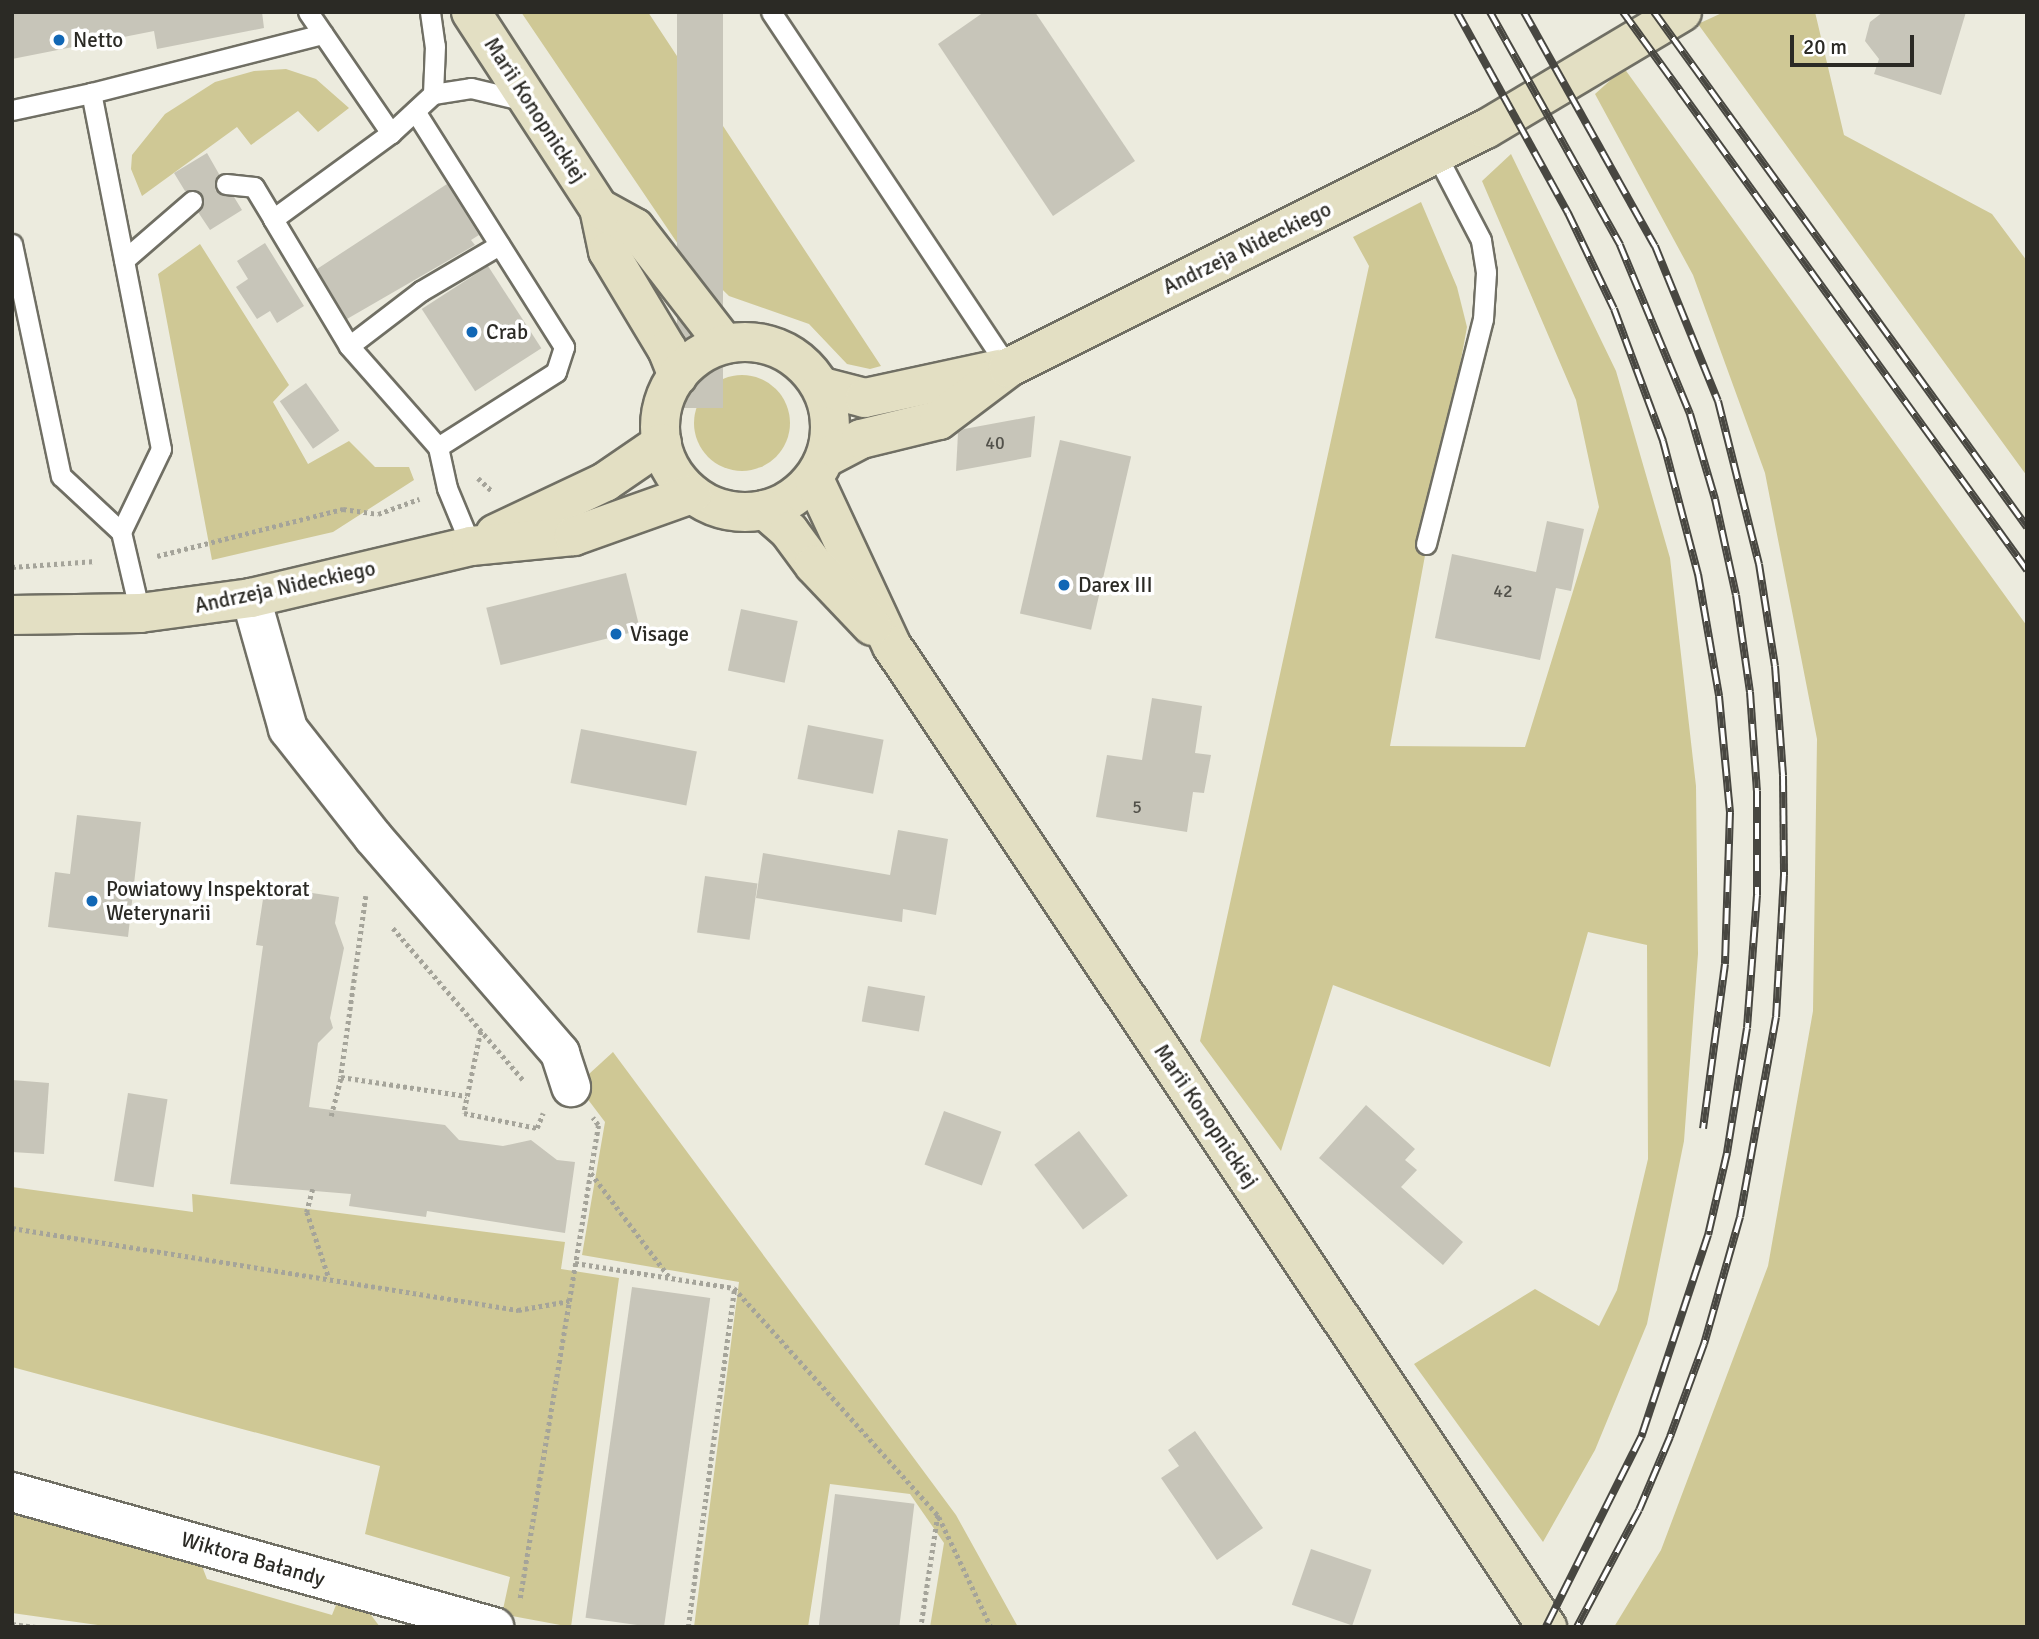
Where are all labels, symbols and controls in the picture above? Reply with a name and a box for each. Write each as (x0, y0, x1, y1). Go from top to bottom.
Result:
scale bar (1794, 21, 1918, 65)
place label: Netto (73, 27, 123, 53)
marker: Netto (51, 32, 67, 48)
street label: Marii Konopnickiej (479, 33, 591, 187)
text: 20 m (1803, 34, 1847, 60)
street label: Andrzeja Nideckiego (1159, 196, 1335, 300)
place label: Crab (486, 319, 528, 345)
marker: Crab (464, 324, 480, 340)
house number: 40 (985, 432, 1005, 454)
street label: Andrzeja Nideckiego (192, 556, 378, 618)
place label: Darex III (1078, 572, 1153, 598)
marker: Darex III (1056, 577, 1072, 593)
house number: 42 (1493, 580, 1513, 602)
place label: Visage (630, 621, 689, 647)
marker: Visage (608, 626, 624, 642)
house number: 5 (1132, 796, 1142, 818)
place label: Powiatowy Inspektorat Weterynarii (106, 876, 309, 926)
marker: Powiatowy Inspektorat Weterynarii (84, 893, 100, 909)
street label: Marii Konopnickiej (1149, 1039, 1263, 1193)
street label: Wiktora Bałandy (178, 1526, 328, 1592)

